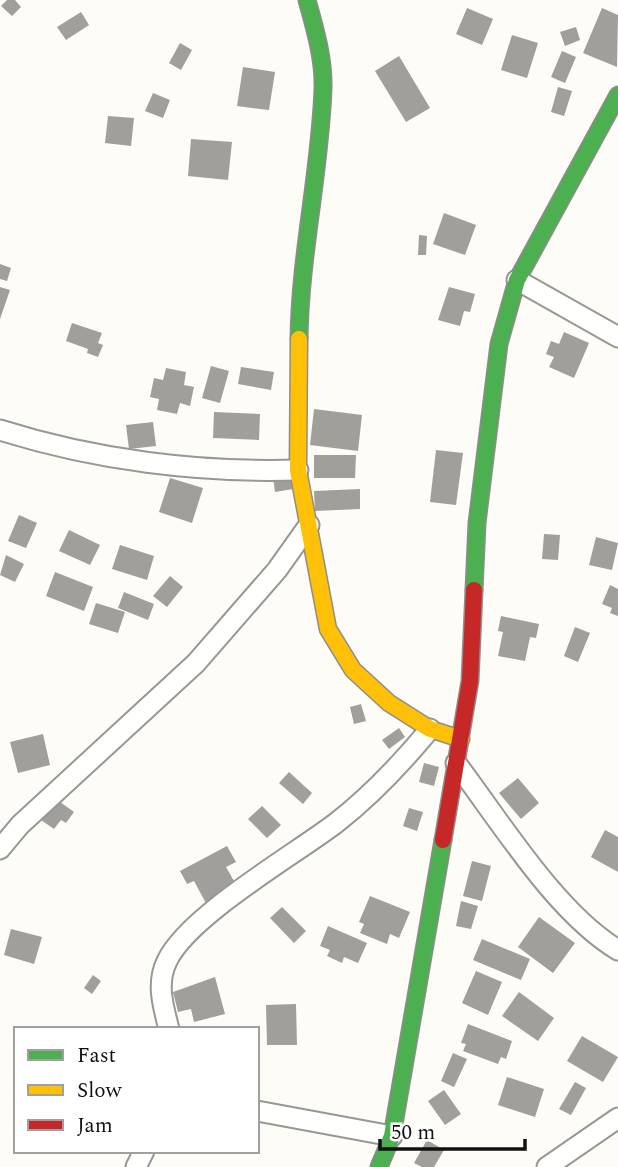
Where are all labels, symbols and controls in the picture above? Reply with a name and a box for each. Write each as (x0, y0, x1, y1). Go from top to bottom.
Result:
legend (14, 1027, 259, 1153)
text: Fast (77, 1040, 116, 1072)
text: Slow (77, 1075, 123, 1107)
scale bar (380, 1108, 525, 1152)
text: Jam (77, 1110, 113, 1142)
text: 50 m (391, 1117, 435, 1149)

